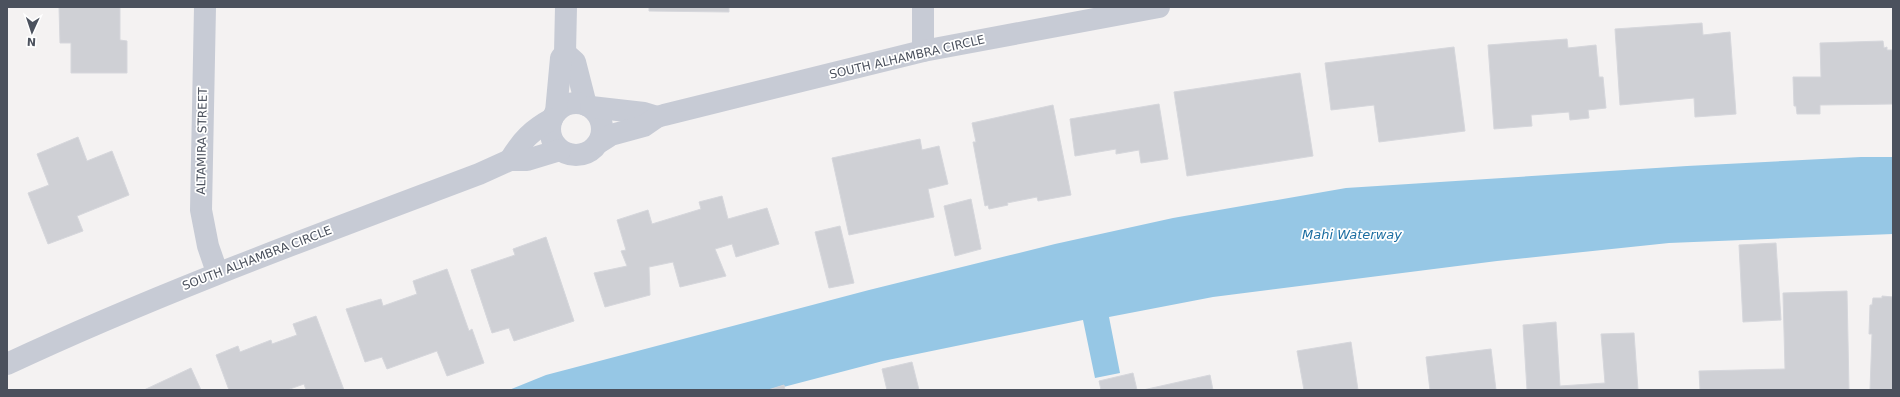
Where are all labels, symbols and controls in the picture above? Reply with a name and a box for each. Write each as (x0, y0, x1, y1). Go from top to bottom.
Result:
north arrow (12, 12, 52, 52)
street label: SOUTH ALHAMBRA CIRCLE (828, 32, 986, 82)
text: N (27, 35, 36, 48)
street label: ALTAMIRA STREET (194, 87, 210, 195)
street label: SOUTH ALHAMBRA CIRCLE (180, 223, 334, 293)
water label: Mahi Waterway (1302, 227, 1402, 242)

